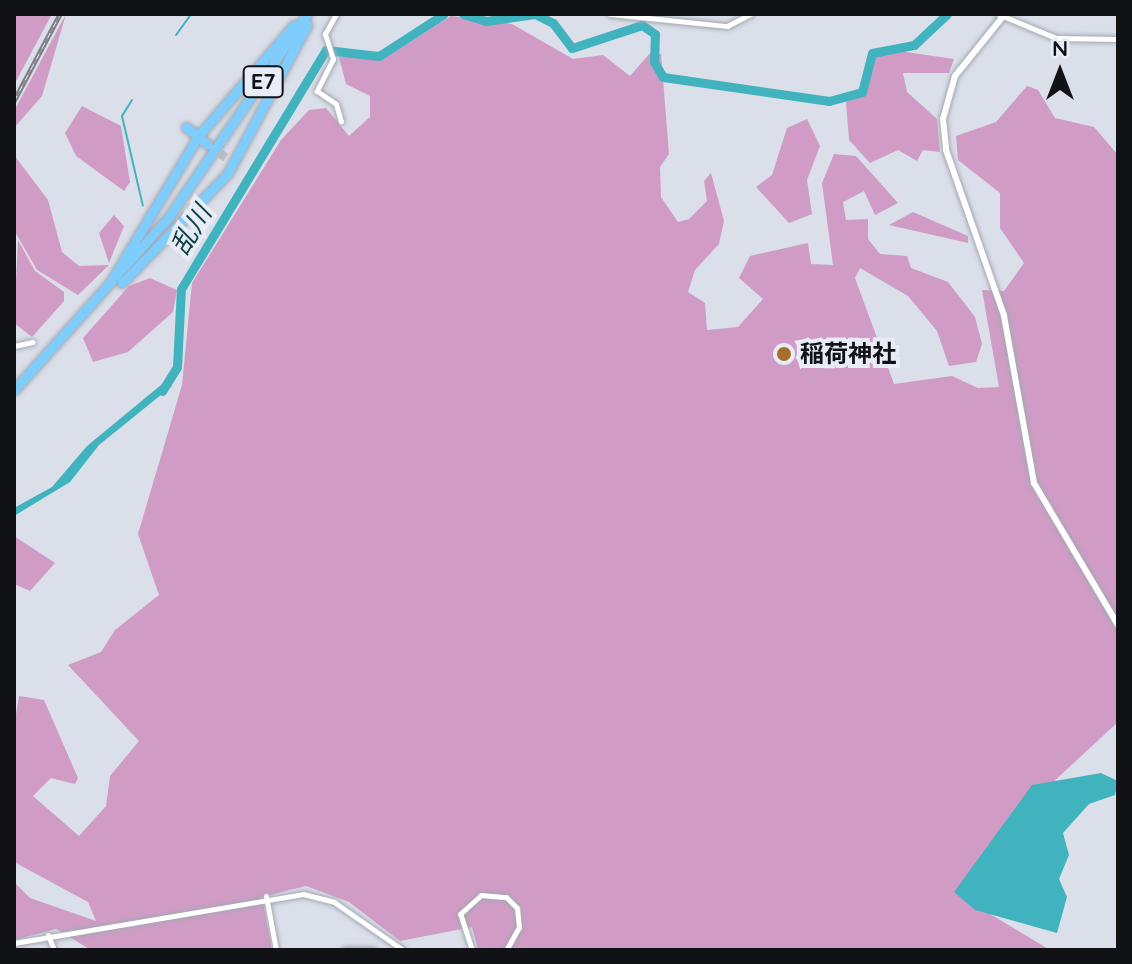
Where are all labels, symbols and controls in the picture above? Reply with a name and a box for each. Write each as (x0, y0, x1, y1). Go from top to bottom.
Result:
north arrow (1020, 32, 1100, 112)
text: N (1052, 34, 1068, 62)
road number: E7 (241, 64, 285, 100)
water label: 乱川 (164, 200, 218, 260)
place label: 稲荷神社 (800, 340, 896, 368)
marker: 稲荷神社 (775, 345, 793, 363)

